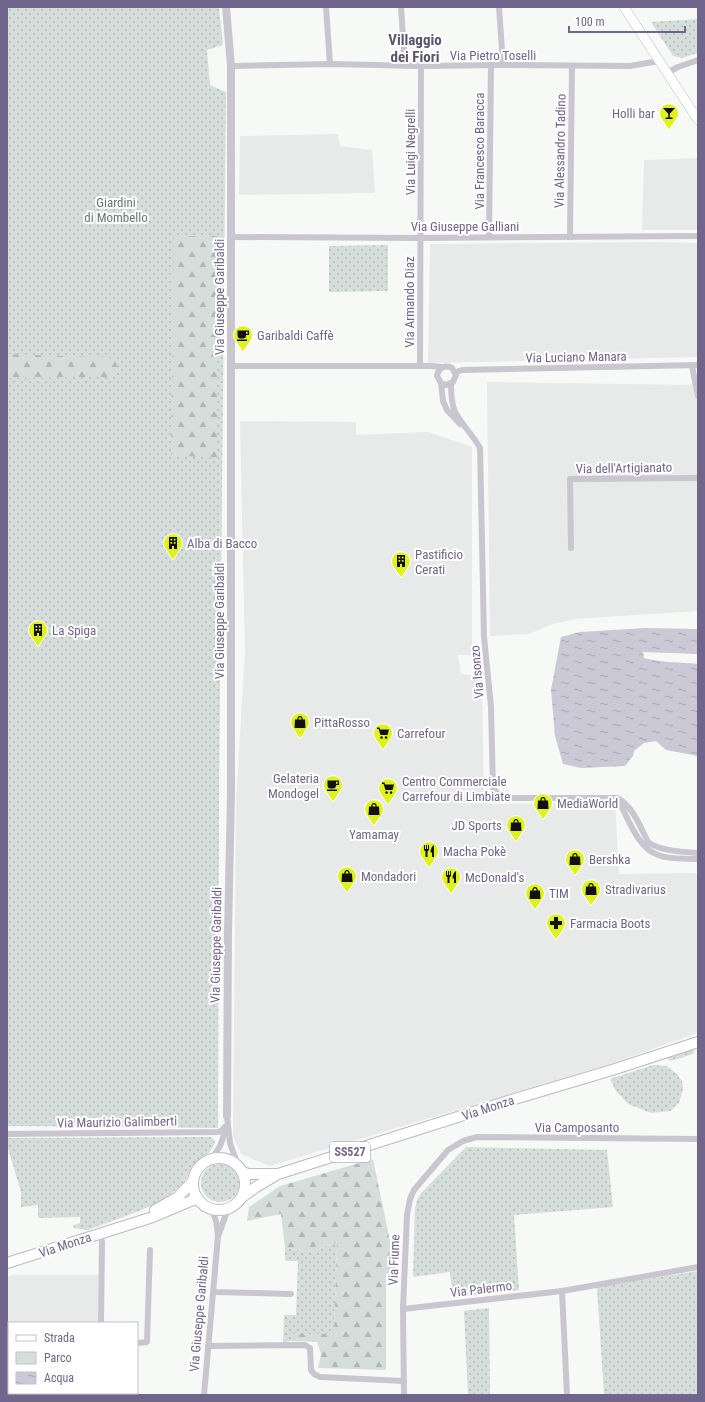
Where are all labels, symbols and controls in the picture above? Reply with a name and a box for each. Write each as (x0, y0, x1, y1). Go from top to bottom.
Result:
scale bar (569, 8, 685, 34)
text: 100 m (575, 15, 605, 29)
district label: Villaggio dei Fiori (388, 31, 442, 66)
street label: Via Pietro Toselli (450, 48, 536, 63)
street label: Via Francesco Baracca (472, 93, 487, 209)
street label: Via Alessandro Tadino (552, 94, 568, 208)
bar icon: Holli bar (658, 102, 680, 130)
place label: Holli bar (612, 106, 655, 121)
street label: Via Luigi Negrelli (403, 109, 418, 195)
park label: Giardini di Mombello (84, 195, 148, 225)
street label: Via Giuseppe Galliani (411, 219, 519, 234)
street label: Via Giuseppe Garibaldi (212, 239, 227, 355)
street label: Via Armando Diaz (402, 256, 417, 348)
cafe icon: Garibaldi Caffè (232, 324, 254, 352)
place label: Garibaldi Caffè (257, 328, 334, 343)
street label: Via Luciano Manara (525, 349, 627, 365)
street label: Via dell'Artigianato (576, 460, 672, 476)
building icon: Alba di Bacco (162, 532, 184, 560)
place label: Alba di Bacco (187, 536, 257, 551)
place label: Pastificio Cerati (415, 547, 463, 577)
building icon: Pastificio Cerati (390, 550, 412, 578)
street label: Via Giuseppe Garibaldi (212, 563, 227, 679)
building icon: La Spiga (27, 619, 49, 647)
place label: La Spiga (52, 623, 96, 638)
street label: Via Isonzo (467, 645, 487, 699)
shop icon: PittaRosso (289, 711, 311, 739)
place label: PittaRosso (314, 715, 370, 730)
supermarket icon: Carrefour (372, 722, 394, 750)
place label: Carrefour (397, 726, 445, 741)
place label: Gelateria Mondogel (268, 771, 319, 801)
cafe icon: Gelateria Mondogel (322, 774, 344, 802)
place label: Centro Commerciale Carrefour di Limbiate (402, 774, 510, 804)
supermarket icon: Centro Commerciale Carrefour di Limbiate (377, 777, 399, 805)
shop icon: MediaWorld (532, 792, 554, 820)
place label: MediaWorld (557, 796, 618, 811)
shop icon: Yamamay (363, 798, 385, 826)
shop icon: JD Sports (505, 814, 527, 842)
place label: JD Sports (452, 818, 502, 833)
place label: Yamamay (349, 827, 400, 842)
restaurant icon: Macha Pokè (418, 840, 440, 868)
place label: Macha Pokè (443, 844, 506, 859)
shop icon: Bershka (564, 848, 586, 876)
place label: Bershka (589, 852, 630, 867)
shop icon: Mondadori (336, 865, 358, 893)
restaurant icon: McDonald's (440, 866, 462, 894)
place label: Mondadori (361, 869, 416, 884)
place label: McDonald's (465, 870, 524, 885)
shop icon: Stradivarius (580, 878, 602, 906)
shop icon: TIM (524, 882, 546, 910)
place label: Stradivarius (605, 882, 666, 897)
place label: TIM (549, 886, 569, 901)
street label: Via Giuseppe Garibaldi (207, 887, 225, 1003)
pharmacy icon: Farmacia Boots (545, 912, 567, 940)
place label: Farmacia Boots (570, 916, 650, 931)
street label: Via Monza (460, 1093, 516, 1123)
street label: Via Maurizio Galimberti (57, 1113, 177, 1131)
street label: Via Camposanto (535, 1120, 619, 1135)
road number: SS527 (330, 1142, 370, 1162)
street label: Via Monza (37, 1230, 93, 1260)
street label: Via Fiume (386, 1234, 402, 1286)
street label: Via Giuseppe Garibaldi (186, 1255, 212, 1373)
street label: Via Palermo (449, 1278, 513, 1300)
legend (8, 1322, 138, 1394)
text: Strada (44, 1331, 75, 1345)
text: Parco (44, 1351, 71, 1365)
text: Acqua (44, 1371, 74, 1385)

